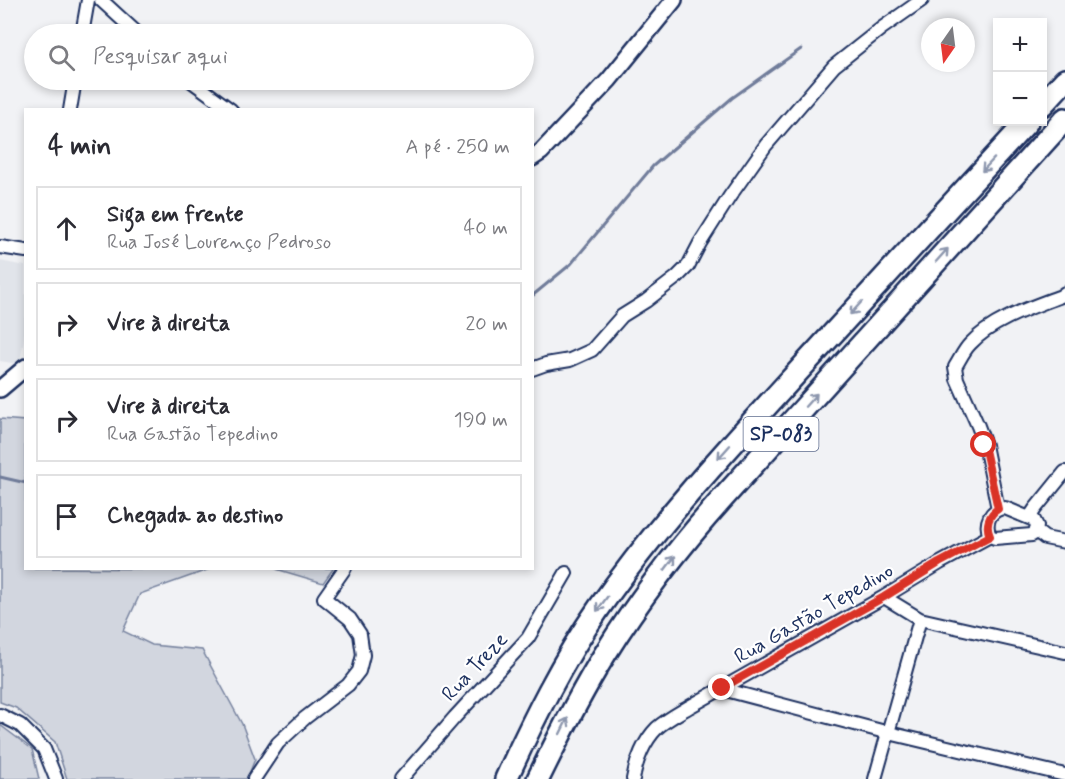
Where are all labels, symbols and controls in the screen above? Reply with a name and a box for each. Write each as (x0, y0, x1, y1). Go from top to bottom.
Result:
north arrow (921, 18, 975, 72)
map controls (993, 18, 1047, 126)
button: + (993, 18, 1047, 72)
search box (24, 24, 534, 90)
icon: search (45, 41, 78, 74)
text: Pesquisar aqui (93, 43, 228, 71)
button: − (993, 72, 1047, 126)
text: 4 min (48, 130, 111, 164)
text: A pé · 250 m (405, 134, 510, 161)
one-way arrow (980, 157, 995, 172)
text: Siga em frente (107, 201, 244, 229)
icon: ahead (50, 212, 83, 245)
text: 40 m (464, 215, 508, 242)
text: Rua José Lourenço Pedroso (107, 229, 331, 256)
one-way arrow (935, 248, 949, 263)
one-way arrow (849, 300, 863, 315)
icon: right (50, 308, 83, 341)
text: Vire à direita (107, 310, 230, 338)
text: 20 m (465, 311, 508, 338)
text: Vire à direita (107, 393, 230, 421)
one-way arrow (804, 393, 818, 408)
icon: right (50, 404, 83, 437)
text: 190 m (454, 407, 508, 434)
road number: SP-083 (744, 417, 818, 451)
text: Rua Gastão Tepedino (107, 421, 278, 448)
route start (970, 431, 996, 457)
one-way arrow (717, 445, 731, 460)
icon: arrive (50, 500, 83, 533)
text: Chegada ao destino (107, 502, 283, 530)
one-way arrow (663, 555, 676, 571)
street label: Rua Gastão Tepedino (729, 557, 899, 671)
one-way arrow (596, 596, 608, 612)
street label: Rua Treze (436, 626, 514, 708)
route end (708, 674, 734, 700)
one-way arrow (559, 718, 570, 736)

